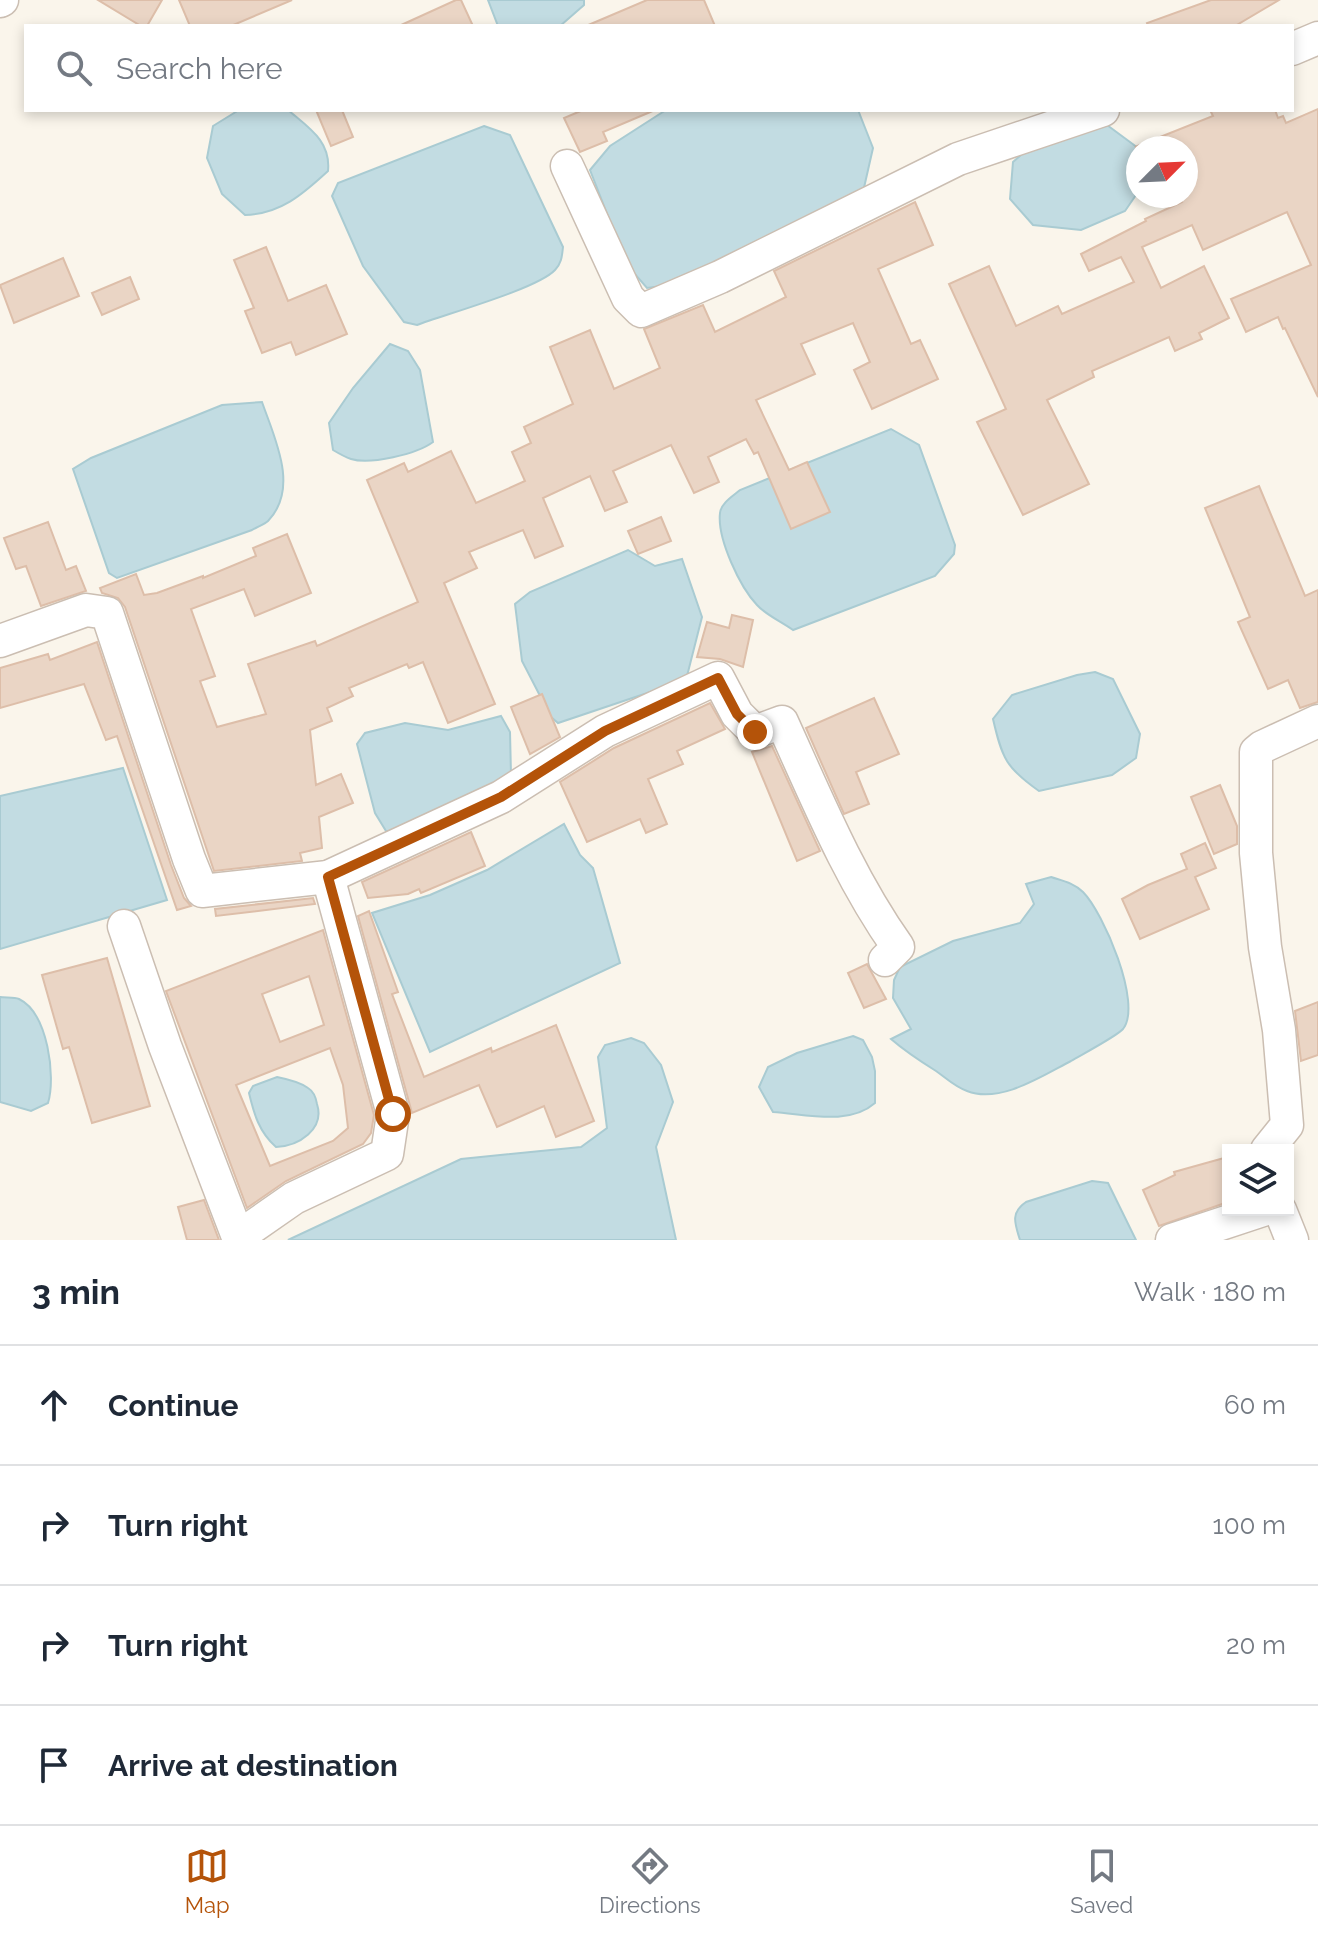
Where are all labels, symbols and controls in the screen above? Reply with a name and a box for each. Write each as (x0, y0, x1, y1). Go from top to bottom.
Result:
search box (24, 24, 1294, 112)
icon: search (52, 46, 96, 90)
text: Search here (116, 51, 283, 86)
north arrow (1126, 136, 1198, 208)
route end (737, 714, 773, 750)
route start (375, 1096, 411, 1132)
map controls (1222, 1144, 1294, 1216)
button: layers (1222, 1144, 1294, 1216)
text: 3 min (32, 1272, 120, 1312)
text: Walk · 180 m (1134, 1277, 1286, 1307)
icon: ahead (32, 1383, 76, 1427)
text: Continue (108, 1388, 239, 1423)
text: 60 m (1224, 1390, 1286, 1420)
icon: right (32, 1503, 76, 1547)
text: Turn right (108, 1508, 248, 1543)
text: 100 m (1213, 1510, 1286, 1540)
icon: right (32, 1623, 76, 1667)
text: Turn right (108, 1628, 248, 1663)
text: 20 m (1226, 1630, 1286, 1660)
icon: arrive (32, 1743, 76, 1787)
text: Arrive at destination (108, 1748, 398, 1783)
tab: Map (185, 1844, 230, 1918)
tab: Directions (599, 1844, 701, 1918)
tab: Saved (1070, 1844, 1133, 1918)

